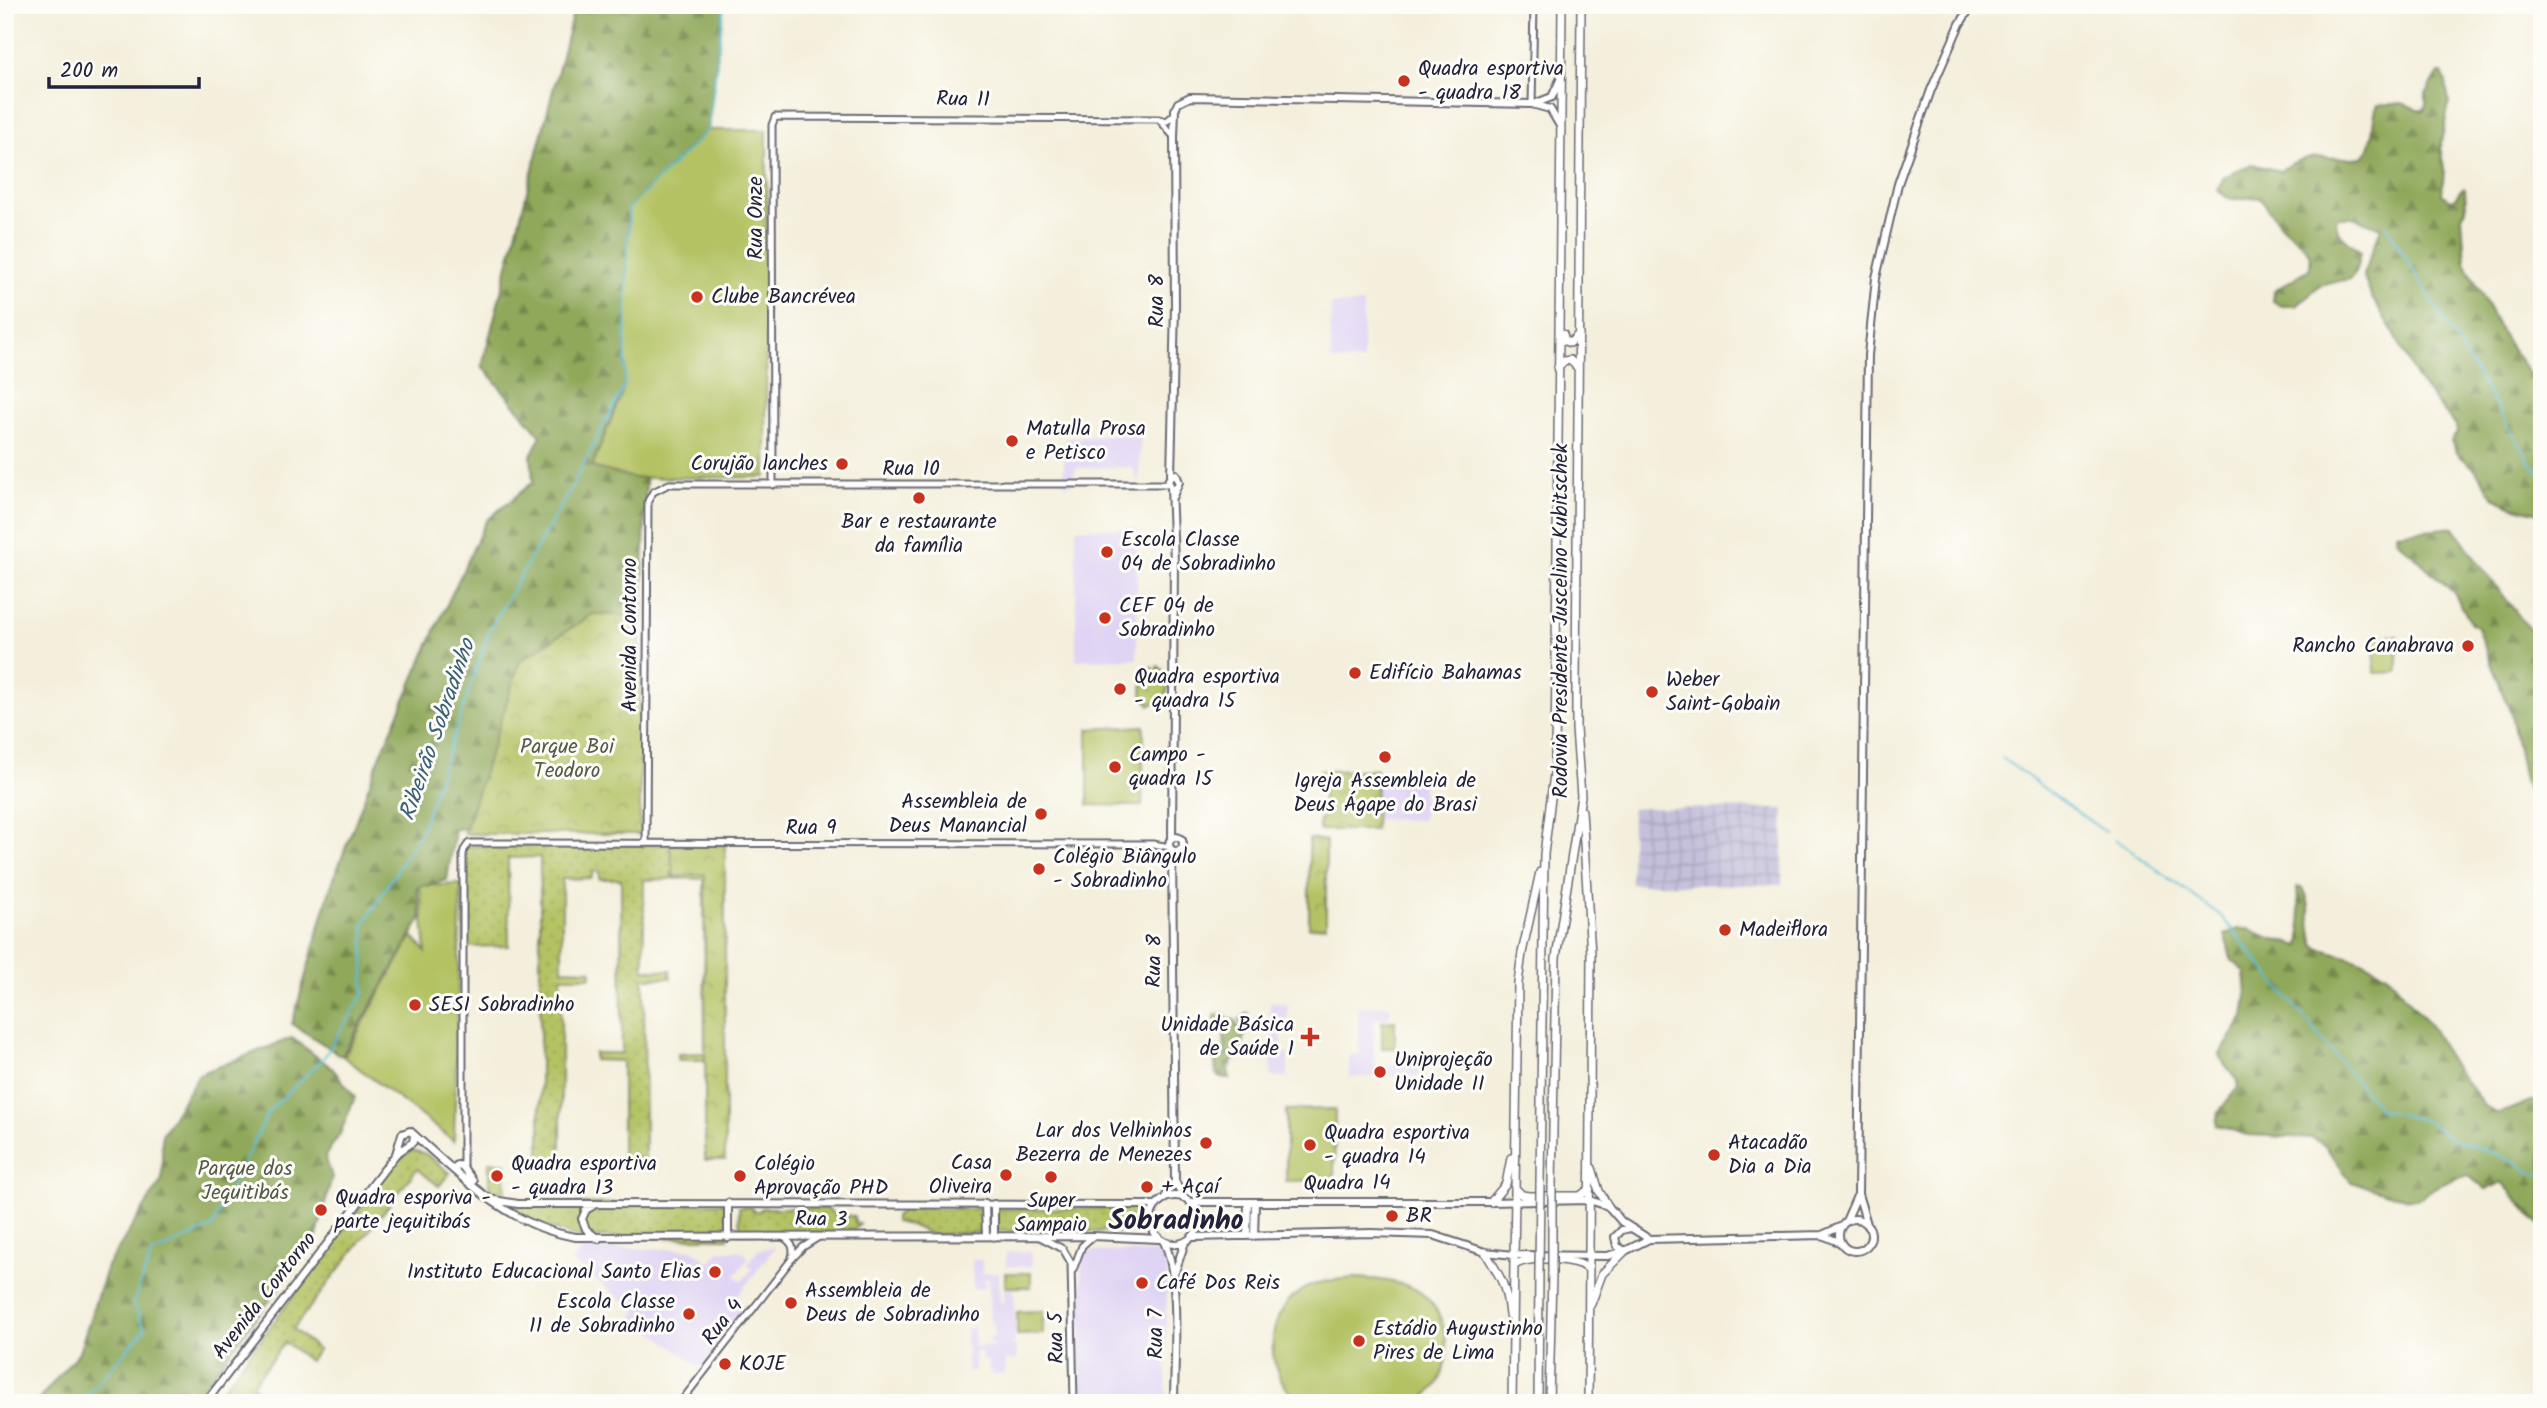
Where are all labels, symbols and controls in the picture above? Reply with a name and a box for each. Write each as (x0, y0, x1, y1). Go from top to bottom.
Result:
scale bar (49, 46, 200, 90)
place label: Quadra esportiva - quadra 18 (1418, 53, 1564, 110)
text: 200 m (60, 55, 118, 88)
marker: Quadra esportiva - quadra 18 (1396, 73, 1412, 89)
street label: Rua 11 (936, 83, 990, 117)
street label: Rua Onze (740, 176, 773, 260)
street label: Rua 8 (1141, 274, 1174, 328)
place label: Clube Bancrévea (711, 281, 856, 314)
marker: Clube Bancrévea (689, 289, 705, 305)
place label: Matulla Prosa e Petisco (1026, 413, 1146, 470)
marker: Matulla Prosa e Petisco (1004, 433, 1020, 449)
street label: Rodovia Presidente Juscelino Kubitschek (1545, 443, 1578, 799)
place label: Corujão lanches (690, 448, 828, 481)
street label: Rua 10 (882, 453, 940, 486)
marker: Corujão lanches (834, 456, 850, 472)
marker: Bar e restaurante da família (911, 490, 927, 506)
place label: Bar e restaurante da família (841, 506, 997, 563)
place label: Escola Classe 04 de Sobradinho (1121, 524, 1276, 581)
marker: Escola Classe 04 de Sobradinho (1099, 544, 1115, 560)
street label: Avenida Contorno (614, 558, 647, 712)
place label: CEF 04 de Sobradinho (1119, 590, 1215, 647)
marker: CEF 04 de Sobradinho (1097, 610, 1113, 626)
place label: Rancho Canabrava (2292, 630, 2454, 663)
water label: Ribeirão Sobradinho (390, 633, 486, 826)
marker: Rancho Canabrava (2460, 638, 2476, 654)
place label: Edifício Bahamas (1369, 657, 1522, 690)
place label: Quadra esportiva - quadra 15 (1134, 661, 1280, 718)
place label: Weber Saint-Gobain (1666, 664, 1780, 721)
marker: Edifício Bahamas (1347, 665, 1363, 681)
marker: Quadra esportiva - quadra 15 (1112, 681, 1128, 697)
marker: Weber Saint-Gobain (1644, 684, 1660, 700)
park label: Parque Boi Teodoro (520, 731, 615, 788)
place label: Campo - quadra 15 (1129, 739, 1214, 796)
marker: Igreja Assembleia de Deus Ágape do Brasi (1377, 749, 1393, 765)
marker: Campo - quadra 15 (1107, 759, 1123, 775)
place label: Igreja Assembleia de Deus Ágape do Brasi (1293, 765, 1478, 822)
place label: Assembleia de Deus Manancial (889, 786, 1028, 843)
marker: Assembleia de Deus Manancial (1033, 806, 1049, 822)
street label: Rua 9 (786, 812, 836, 845)
place label: Colégio Biângulo - Sobradinho (1053, 841, 1197, 898)
marker: Colégio Biângulo - Sobradinho (1031, 861, 1047, 877)
place label: Madeiflora (1739, 914, 1828, 947)
marker: Madeiflora (1717, 922, 1733, 938)
street label: Rua 8 (1138, 934, 1172, 988)
place label: SESI Sobradinho (429, 989, 574, 1022)
marker: SESI Sobradinho (407, 997, 423, 1013)
place label: Unidade Básica de Saúde 1 (1160, 1009, 1294, 1066)
marker: Unidade Básica de Saúde 1 (1300, 1027, 1320, 1047)
place label: Uniprojeção Unidade II (1394, 1044, 1493, 1101)
marker: Uniprojeção Unidade II (1372, 1064, 1388, 1080)
place label: Lar dos Velhinhos Bezerra de Menezes (1016, 1115, 1192, 1172)
place label: Quadra esportiva - quadra 14 (1324, 1117, 1470, 1174)
place label: Atacadão Dia a Dia (1728, 1127, 1811, 1184)
marker: Lar dos Velhinhos Bezerra de Menezes (1198, 1135, 1214, 1151)
marker: Quadra esportiva - quadra 14 (1302, 1137, 1318, 1153)
place label: Casa Oliveira (929, 1147, 992, 1204)
marker: Atacadão Dia a Dia (1706, 1147, 1722, 1163)
place label: Quadra esportiva - quadra 13 (511, 1148, 657, 1205)
place label: Colégio Aprovação PHD (754, 1148, 888, 1205)
park label: Parque dos Jequitibás (197, 1153, 293, 1210)
marker: Casa Oliveira (998, 1167, 1014, 1183)
street label: Quadra 14 (1303, 1167, 1391, 1201)
marker: Quadra esportiva - quadra 13 (489, 1168, 505, 1184)
marker: Colégio Aprovação PHD (732, 1168, 748, 1184)
marker: Super Sampaio (1043, 1169, 1059, 1185)
place label: + Açaí (1161, 1171, 1222, 1204)
marker: + Açaí (1139, 1179, 1155, 1195)
place label: Quadra esporiva - parte jequitibás (334, 1182, 491, 1239)
place label: Super Sampaio (1015, 1185, 1087, 1242)
district label: Sobradinho (1109, 1199, 1244, 1244)
place label: BR (1406, 1200, 1432, 1233)
marker: Quadra esporiva - parte jequitibás (313, 1202, 329, 1218)
street label: Rua 3 (794, 1203, 848, 1237)
marker: BR (1384, 1208, 1400, 1224)
street label: Avenida Contorno (204, 1225, 326, 1367)
place label: Instituto Educacional Santo Elias (407, 1256, 701, 1289)
marker: Instituto Educacional Santo Elias (707, 1264, 723, 1280)
place label: Café Dos Reis (1156, 1267, 1280, 1300)
place label: Assembleia de Deus de Sobradinho (805, 1275, 980, 1332)
marker: Café Dos Reis (1134, 1275, 1150, 1291)
place label: Escola Classe 11 de Sobradinho (529, 1286, 676, 1343)
street label: Rua 4 (694, 1291, 752, 1353)
marker: Assembleia de Deus de Sobradinho (783, 1295, 799, 1311)
marker: Escola Classe 11 de Sobradinho (681, 1306, 697, 1322)
street label: Rua 7 (1140, 1308, 1173, 1359)
street label: Rua 5 (1040, 1310, 1074, 1364)
place label: Estádio Augustinho Pires de Lima (1373, 1313, 1543, 1370)
marker: Estádio Augustinho Pires de Lima (1351, 1333, 1367, 1349)
place label: KOJE (739, 1348, 787, 1381)
marker: KOJE (717, 1356, 733, 1372)

